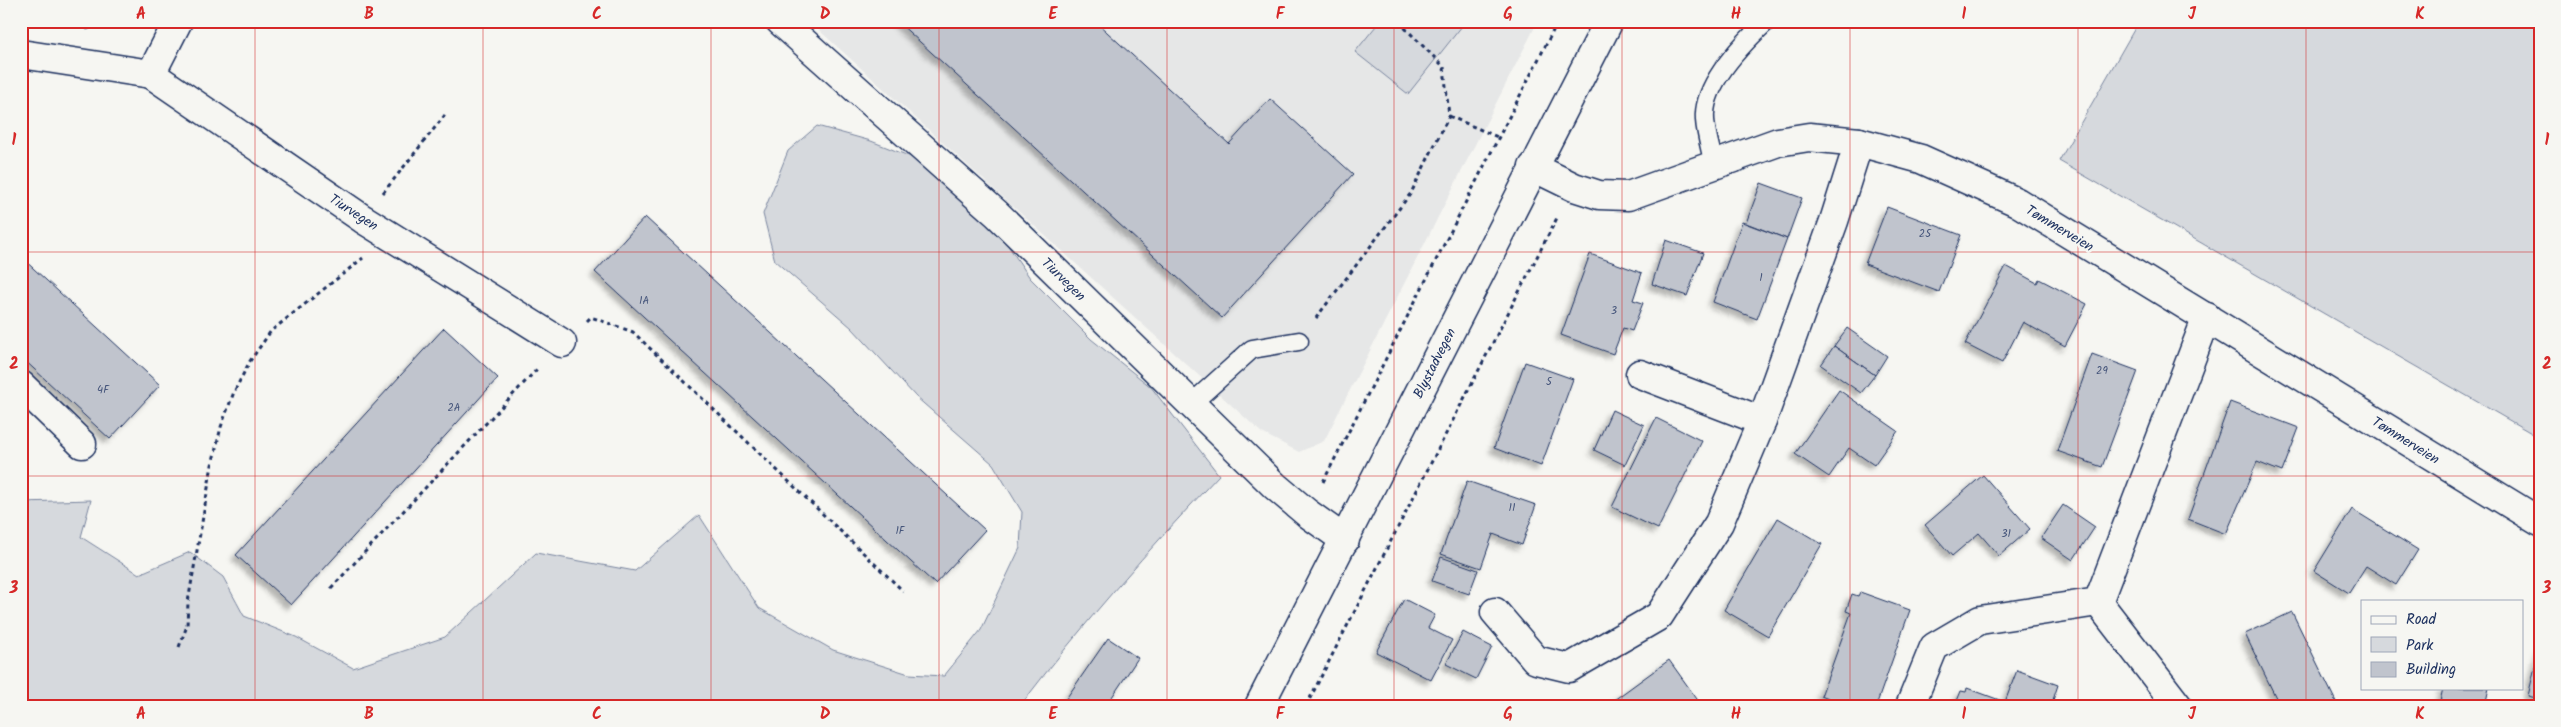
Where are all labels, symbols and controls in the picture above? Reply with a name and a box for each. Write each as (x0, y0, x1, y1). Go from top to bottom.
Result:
text: A (136, 2, 146, 27)
text: B (364, 2, 374, 27)
text: C (592, 2, 602, 27)
text: D (820, 2, 831, 27)
text: E (1049, 2, 1059, 27)
text: F (1276, 2, 1286, 27)
text: G (1503, 2, 1513, 27)
text: H (1731, 2, 1741, 27)
text: I (1962, 2, 1967, 27)
text: J (2188, 2, 2197, 27)
text: K (2415, 2, 2425, 27)
text: 1 (12, 128, 17, 153)
text: 1 (2545, 128, 2550, 153)
street label: Tiurvegen (324, 189, 382, 237)
street label: Tømmerveien (2021, 200, 2098, 258)
house number: 25 (1919, 225, 1932, 243)
street label: Tiurvegen (1036, 253, 1091, 307)
house number: 1 (1759, 269, 1763, 287)
house number: 1A (639, 292, 649, 310)
house number: 3 (1611, 302, 1617, 320)
street label: Blystadvegen (1408, 324, 1462, 403)
text: 2 (9, 352, 19, 377)
text: 2 (2542, 352, 2552, 377)
house number: 29 (2096, 362, 2109, 380)
house number: 5 (1546, 373, 1553, 391)
house number: 4F (97, 381, 110, 399)
house number: 2A (447, 399, 461, 417)
street label: Tømmerveien (2367, 411, 2444, 470)
house number: 11 (1509, 499, 1515, 517)
house number: 1F (895, 522, 906, 540)
house number: 31 (2001, 525, 2011, 543)
text: 3 (9, 576, 19, 601)
text: 3 (2542, 576, 2552, 601)
legend (2361, 600, 2524, 690)
text: Road (2406, 608, 2437, 632)
text: Park (2406, 634, 2434, 658)
text: Building (2406, 658, 2456, 682)
text: A (136, 702, 146, 727)
text: B (364, 702, 374, 727)
text: C (592, 702, 602, 727)
text: D (820, 702, 831, 727)
text: E (1049, 702, 1059, 727)
text: F (1276, 702, 1286, 727)
text: G (1503, 702, 1513, 727)
text: H (1731, 702, 1741, 727)
text: I (1962, 702, 1967, 727)
text: J (2188, 702, 2197, 727)
text: K (2415, 702, 2425, 727)

